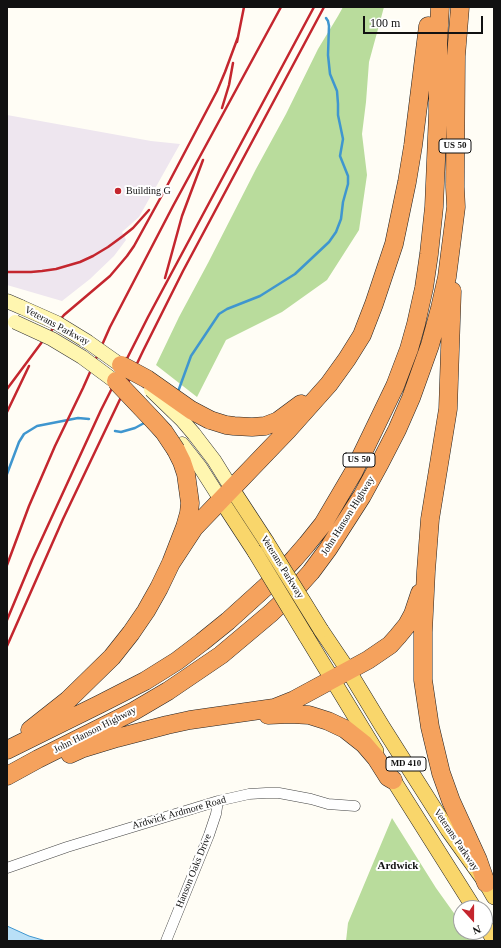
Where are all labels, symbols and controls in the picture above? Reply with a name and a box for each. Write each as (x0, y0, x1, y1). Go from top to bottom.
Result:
scale bar (365, 8, 485, 34)
text: 100 m (370, 16, 400, 30)
road number: US 50 (439, 139, 471, 153)
place label: Building G (126, 185, 171, 197)
marker: Building G (113, 186, 123, 196)
street label: Veterans Parkway (22, 304, 92, 348)
road number: US 50 (343, 453, 375, 467)
street label: John Hanson Highway (319, 474, 377, 558)
street label: Veterans Parkway (258, 533, 306, 601)
street label: John Hanson Highway (52, 704, 138, 756)
road number: MD 410 (386, 757, 426, 771)
street label: Ardwick Ardmore Road (131, 794, 227, 832)
street label: Veterans Parkway (431, 807, 481, 873)
street label: Hanson Oaks Drive (174, 832, 214, 910)
district label: Ardwick (378, 859, 418, 873)
north arrow (453, 900, 493, 940)
text: N (471, 923, 483, 937)

